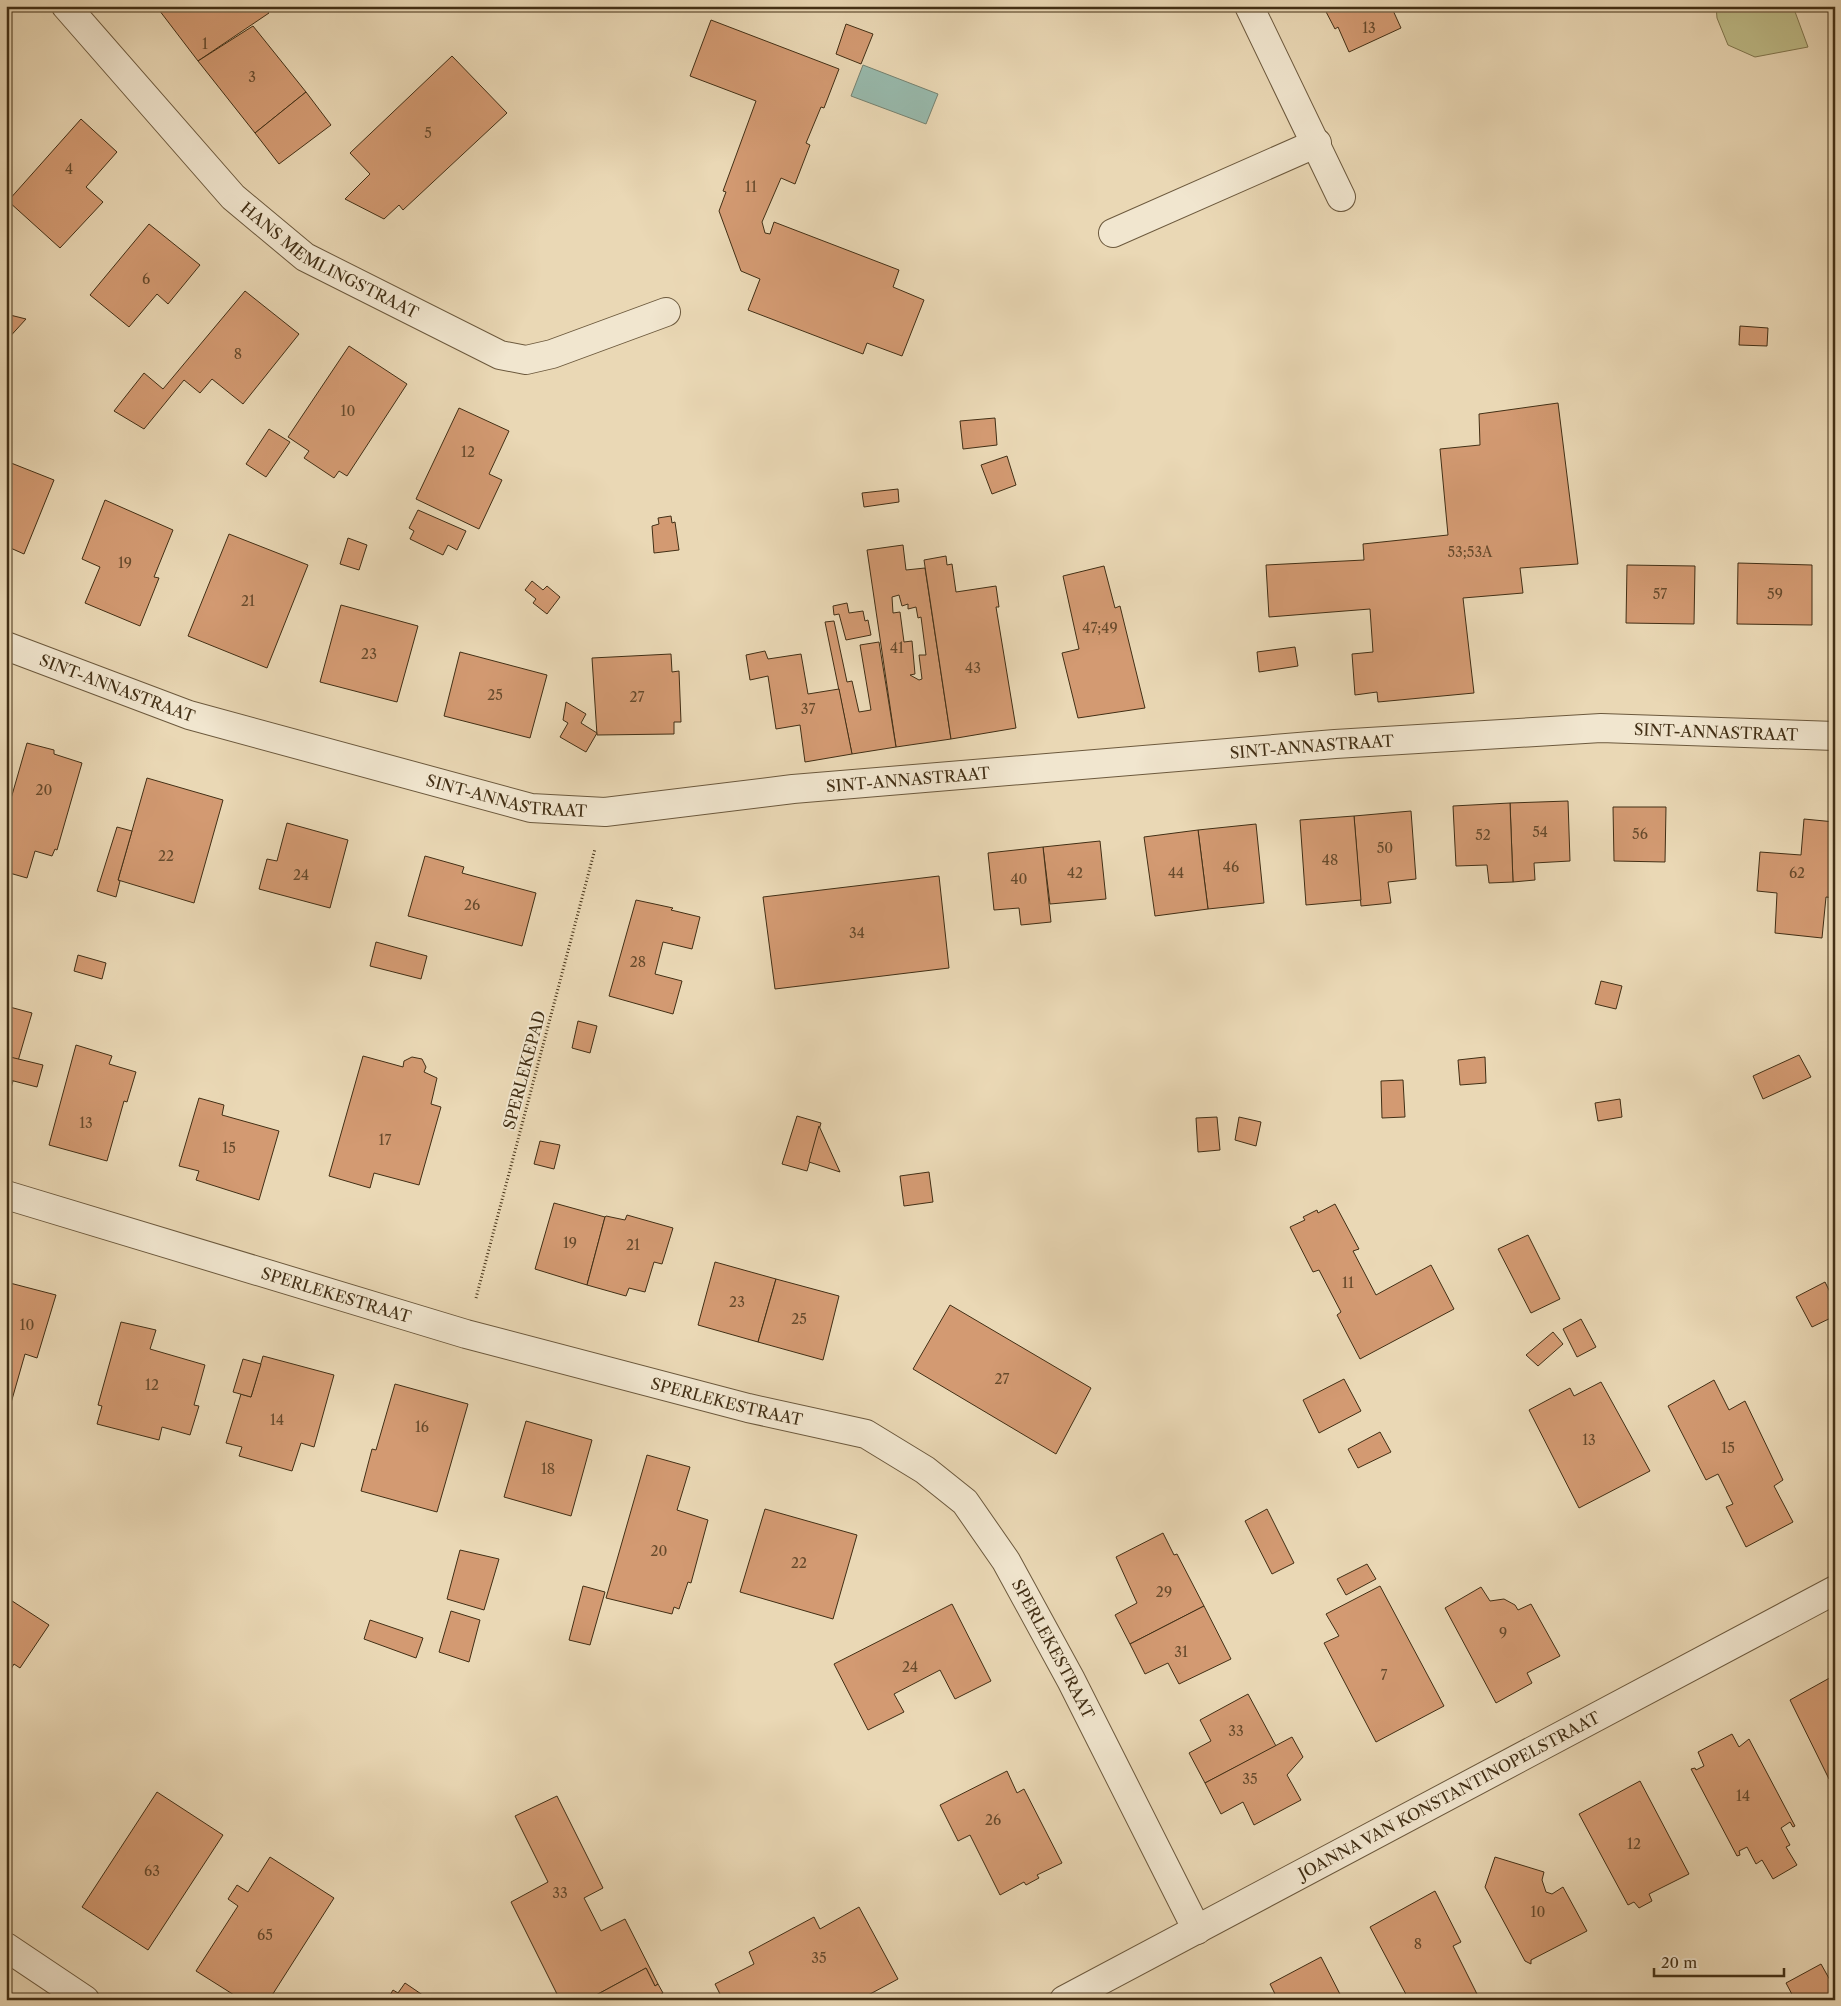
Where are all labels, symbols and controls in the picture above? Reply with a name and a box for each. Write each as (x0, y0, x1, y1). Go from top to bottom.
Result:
house number: 13 (1362, 19, 1376, 37)
house number: 1 (202, 35, 208, 53)
house number: 3 (248, 68, 256, 86)
house number: 5 (424, 124, 432, 142)
house number: 4 (65, 160, 73, 178)
house number: 11 (745, 178, 757, 196)
street label: HANS MEMLINGSTRAAT (237, 198, 422, 322)
house number: 6 (142, 270, 150, 288)
house number: 8 (234, 345, 242, 363)
house number: 10 (341, 402, 355, 420)
house number: 12 (461, 443, 475, 461)
house number: 53;53A (1448, 543, 1493, 561)
house number: 19 (118, 554, 132, 572)
house number: 57 (1653, 585, 1667, 603)
house number: 59 (1767, 585, 1783, 603)
house number: 21 (241, 592, 255, 610)
house number: 47;49 (1082, 619, 1118, 637)
house number: 41 (890, 639, 904, 657)
house number: 23 (361, 645, 377, 663)
street label: SINT-ANNASTRAAT (37, 650, 198, 726)
house number: 43 (965, 659, 981, 677)
house number: 25 (487, 686, 503, 704)
house number: 27 (630, 688, 645, 706)
house number: 37 (801, 700, 815, 718)
street label: SINT-ANNASTRAAT (1634, 719, 1799, 745)
street label: SINT-ANNASTRAAT (1229, 730, 1394, 763)
street label: SINT-ANNASTRAAT (825, 763, 991, 796)
street label: SINT-ANNASTRAAT (424, 770, 588, 821)
house number: 20 (36, 781, 53, 799)
house number: 54 (1532, 823, 1548, 841)
house number: 56 (1632, 825, 1648, 843)
house number: 52 (1475, 826, 1491, 844)
house number: 50 (1377, 839, 1393, 857)
house number: 22 (158, 847, 174, 865)
house number: 48 (1322, 851, 1338, 869)
house number: 46 (1223, 858, 1239, 876)
house number: 42 (1067, 864, 1083, 882)
house number: 44 (1168, 864, 1184, 882)
house number: 62 (1789, 864, 1805, 882)
house number: 24 (293, 866, 309, 884)
house number: 40 (1011, 870, 1028, 888)
house number: 26 (464, 896, 480, 914)
house number: 34 (849, 924, 865, 942)
house number: 28 (630, 953, 646, 971)
street label: SPERLEKEPAD (499, 1008, 549, 1132)
house number: 13 (79, 1114, 93, 1132)
house number: 17 (379, 1131, 391, 1149)
house number: 15 (222, 1139, 236, 1157)
house number: 19 (563, 1234, 577, 1252)
house number: 21 (626, 1236, 640, 1254)
street label: SPERLEKESTRAAT (259, 1263, 414, 1327)
house number: 11 (1342, 1274, 1354, 1292)
house number: 23 (729, 1293, 745, 1311)
house number: 25 (791, 1310, 807, 1328)
house number: 10 (20, 1316, 34, 1334)
house number: 27 (995, 1370, 1010, 1388)
street label: SPERLEKESTRAAT (649, 1373, 805, 1430)
house number: 12 (145, 1376, 159, 1394)
house number: 14 (270, 1411, 284, 1429)
house number: 16 (415, 1418, 429, 1436)
house number: 13 (1582, 1431, 1596, 1449)
house number: 15 (1721, 1439, 1735, 1457)
house number: 18 (541, 1460, 555, 1478)
house number: 20 (651, 1542, 668, 1560)
house number: 22 (791, 1554, 807, 1572)
street label: SPERLEKESTRAAT (1008, 1576, 1099, 1722)
house number: 29 (1156, 1583, 1172, 1601)
house number: 9 (1499, 1624, 1507, 1642)
house number: 31 (1174, 1643, 1188, 1661)
house number: 24 (902, 1658, 918, 1676)
house number: 7 (1381, 1666, 1388, 1684)
street label: JOANNA VAN KONSTANTINOPELSTRAAT (1292, 1707, 1603, 1885)
house number: 33 (1228, 1722, 1244, 1740)
house number: 35 (1242, 1770, 1258, 1788)
house number: 14 (1736, 1787, 1750, 1805)
house number: 26 (985, 1811, 1001, 1829)
house number: 12 (1627, 1835, 1641, 1853)
house number: 63 (144, 1862, 160, 1880)
house number: 33 (552, 1884, 568, 1902)
house number: 10 (1531, 1903, 1545, 1921)
house number: 65 (257, 1926, 273, 1944)
house number: 8 (1414, 1935, 1422, 1953)
scale bar (1654, 1946, 1784, 1978)
house number: 35 (811, 1949, 827, 1967)
text: 20 m (1661, 1953, 1697, 1972)

